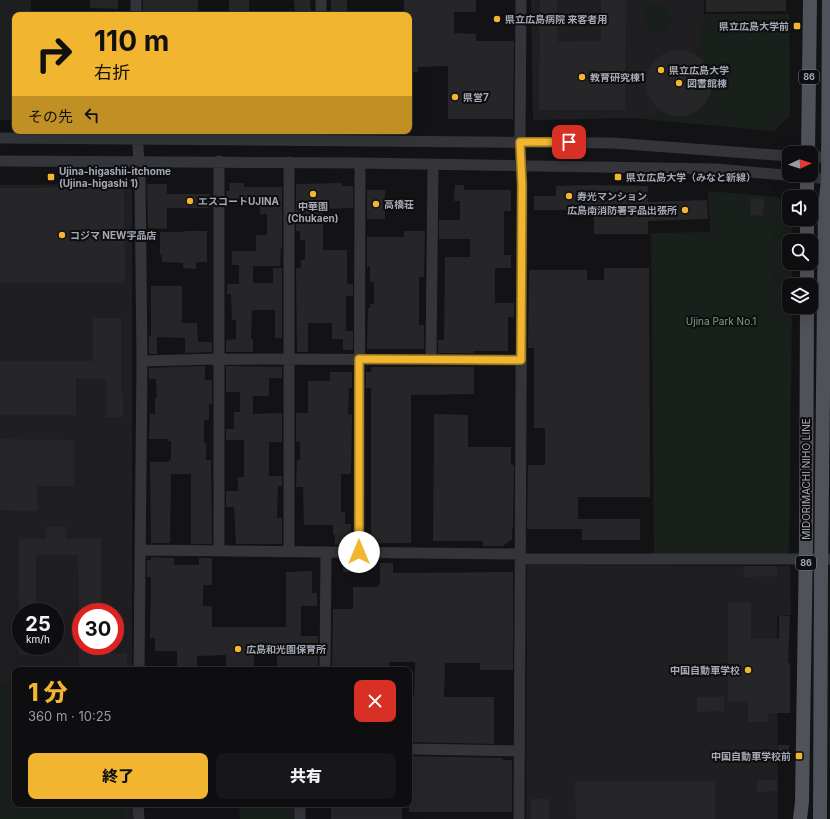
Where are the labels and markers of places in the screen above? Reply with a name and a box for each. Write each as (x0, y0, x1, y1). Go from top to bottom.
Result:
place label: 県立広島病院 来客者用 (505, 13, 607, 25)
marker: 県立広島病院 来客者用 (492, 14, 502, 24)
place label: 県立広島大学前 (719, 20, 789, 32)
marker: 県立広島大学前 (792, 21, 802, 31)
place label: 県立広島大学 (669, 64, 729, 76)
marker: 県立広島大学 (656, 65, 666, 75)
place label: 教育研究棟1 (590, 71, 644, 83)
marker: 教育研究棟1 (577, 72, 587, 82)
place label: 図書館棟 (687, 77, 727, 89)
marker: 図書館棟 (674, 78, 684, 88)
place label: 県営7 (463, 91, 489, 103)
marker: 県営7 (450, 92, 460, 102)
pin (552, 125, 586, 159)
place label: Ujina-higashii-itchome (Ujina-higashi 1) (59, 165, 171, 190)
place label: 県立広島大学（みなと新線） (626, 171, 756, 183)
marker: Ujina-higashii-itchome (Ujina-higashi 1) (46, 172, 56, 182)
marker: 県立広島大学（みなと新線） (613, 172, 623, 182)
marker: 中華園 (Chukaen) (308, 189, 318, 199)
place label: 寿光マンション (577, 190, 647, 202)
marker: 寿光マンション (564, 191, 574, 201)
place label: エスコートUJINA (198, 195, 280, 207)
marker: エスコートUJINA (185, 196, 195, 206)
place label: 高橋荘 (384, 198, 414, 210)
marker: 高橋荘 (371, 199, 381, 209)
place label: 中華園 (Chukaen) (287, 200, 339, 224)
place label: 広島南消防署宇品出張所 (567, 204, 677, 216)
marker: 広島南消防署宇品出張所 (680, 205, 690, 215)
place label: コジマ NEW宇品店 (70, 229, 156, 241)
marker: コジマ NEW宇品店 (57, 230, 67, 240)
place label: 広島和光園保育所 (246, 643, 326, 655)
marker: 広島和光園保育所 (233, 644, 243, 654)
place label: 中国自動車学校 (670, 664, 740, 676)
marker: 中国自動車学校 (743, 665, 753, 675)
place label: 中国自動車学校前 (711, 750, 791, 762)
marker: 中国自動車学校前 (794, 751, 804, 761)

